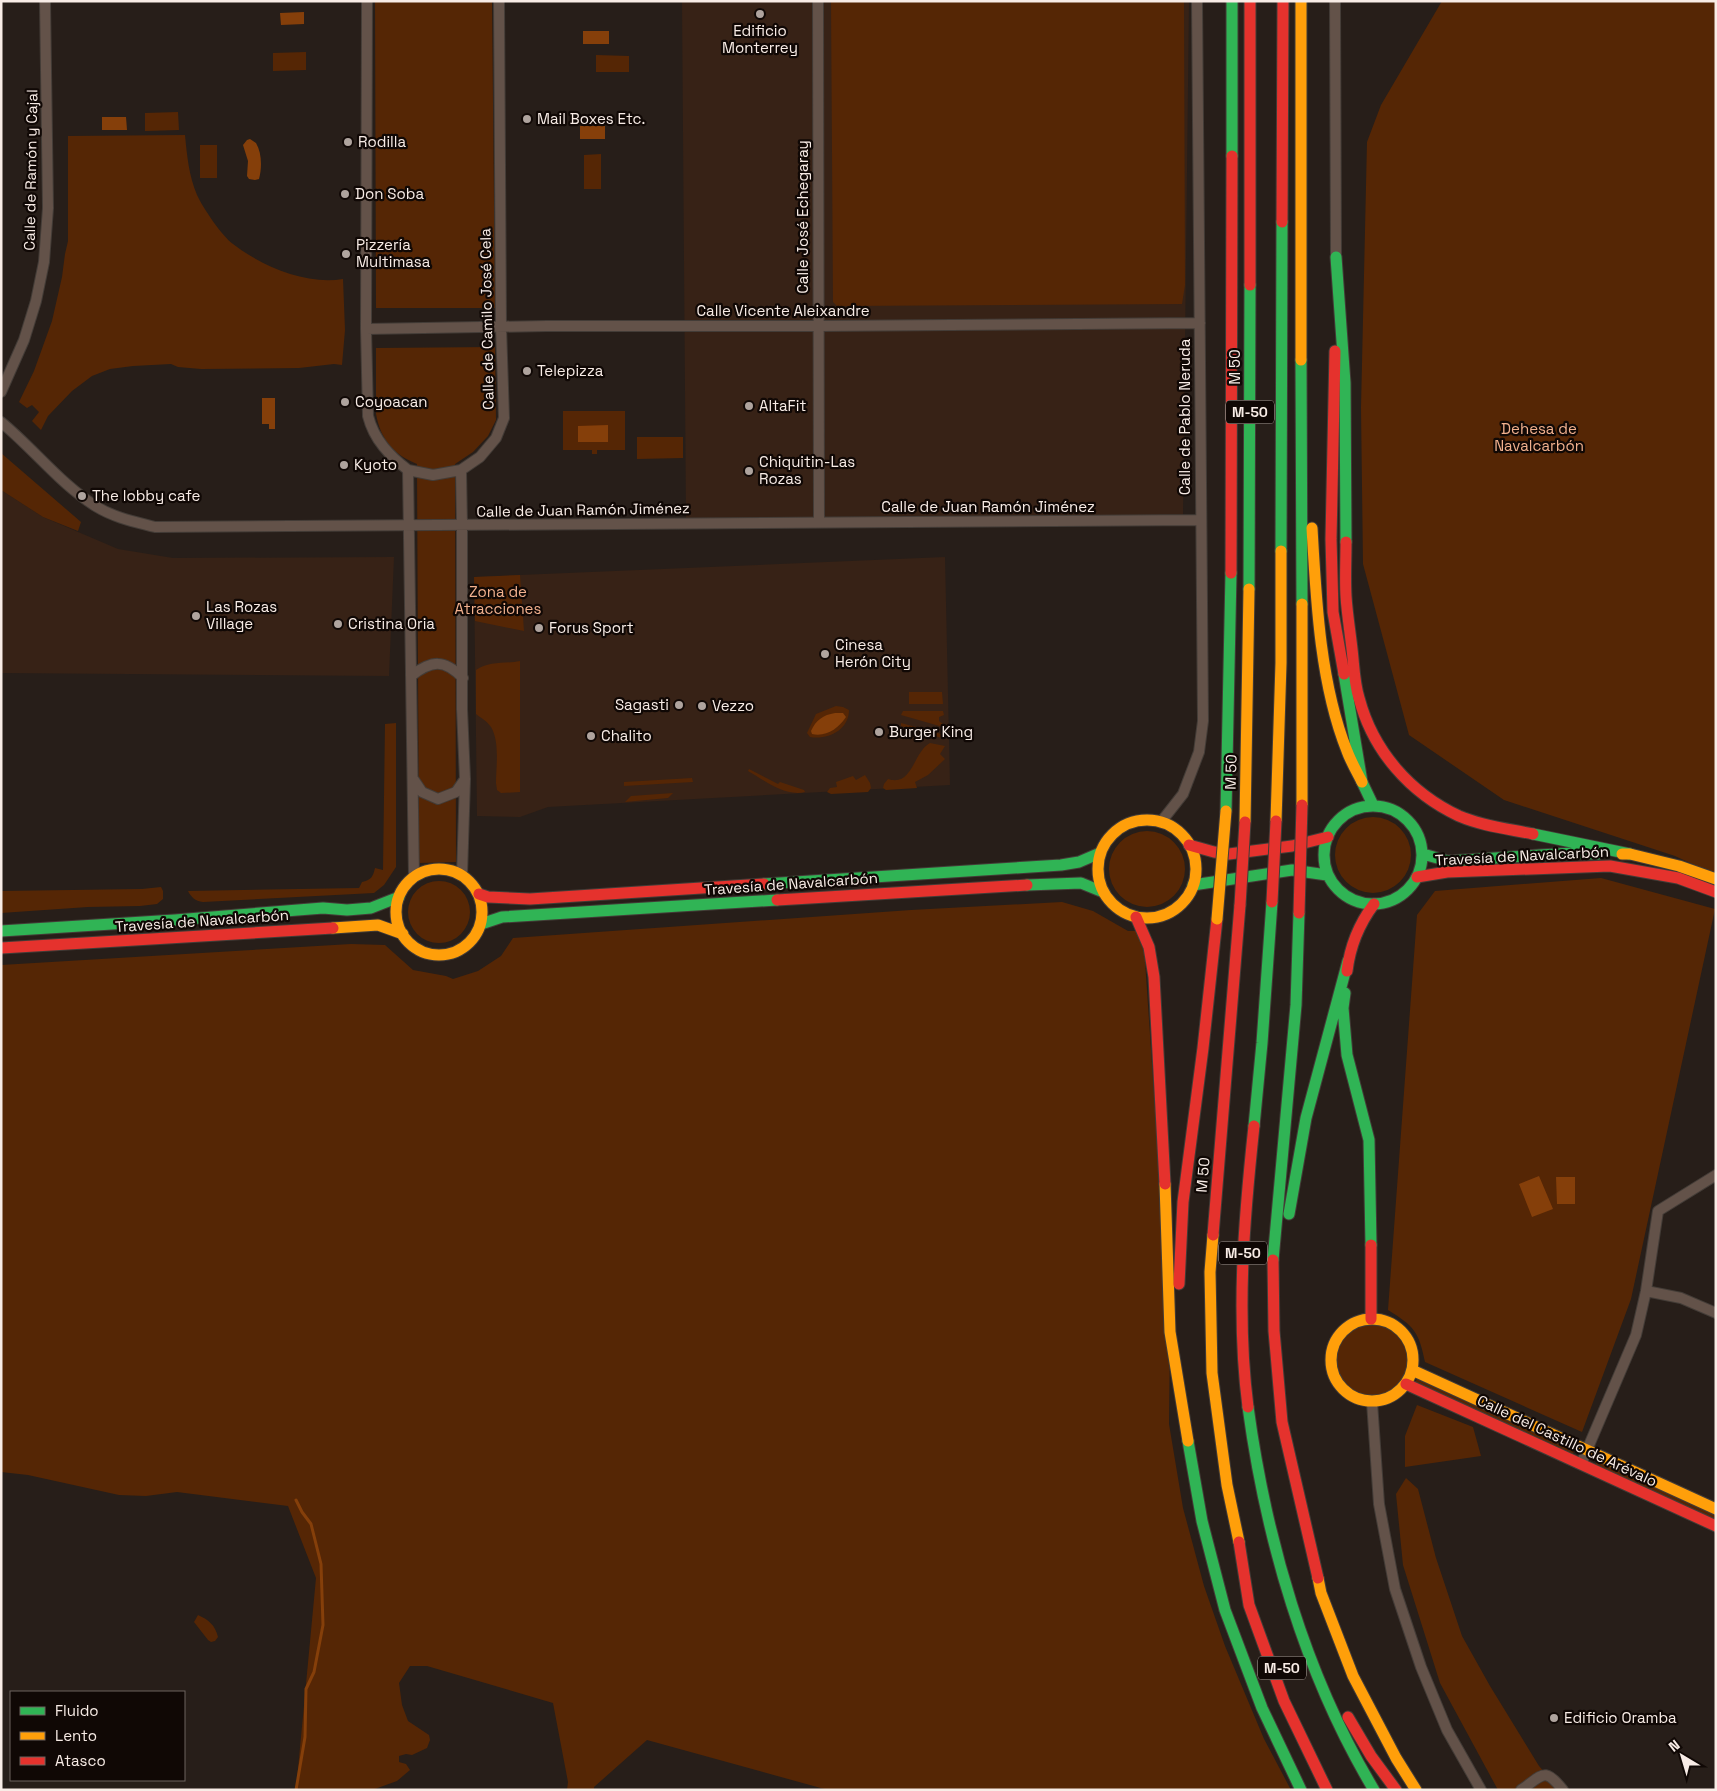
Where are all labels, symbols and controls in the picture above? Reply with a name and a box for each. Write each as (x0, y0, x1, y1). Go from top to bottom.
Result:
marker: Edificio Monterrey (754, 8, 766, 20)
place label: Edificio Monterrey (722, 21, 798, 57)
street label: Calle de Ramón y Cajal (20, 89, 41, 251)
place label: Mail Boxes Etc. (537, 109, 645, 128)
marker: Mail Boxes Etc. (521, 113, 533, 125)
place label: Rodilla (358, 132, 406, 151)
marker: Rodilla (342, 136, 354, 148)
street label: Calle José Echegaray (793, 140, 812, 294)
place label: Don Soba (355, 184, 424, 203)
marker: Don Soba (339, 188, 351, 200)
street label: Calle de Camilo José Cela (475, 228, 498, 410)
place label: Pizzería Multimasa (356, 235, 431, 271)
marker: Pizzería Multimasa (340, 248, 352, 260)
street label: Calle Vicente Aleixandre (696, 301, 870, 320)
street label: Calle de Pablo Neruda (1175, 338, 1194, 495)
street label: M 50 (1225, 349, 1244, 385)
place label: Telepizza (537, 361, 604, 380)
marker: Telepizza (521, 365, 533, 377)
place label: Coyoacan (355, 392, 428, 411)
marker: Coyoacan (339, 396, 351, 408)
place label: AltaFit (759, 396, 806, 415)
marker: AltaFit (743, 400, 755, 412)
road number: M-50 (1226, 401, 1274, 424)
park label: Dehesa de Navalcarbón (1494, 419, 1584, 455)
place label: Chiquitin-Las Rozas (759, 452, 855, 488)
place label: Kyoto (354, 455, 397, 474)
marker: Kyoto (338, 459, 350, 471)
marker: Chiquitin-Las Rozas (743, 465, 755, 477)
place label: The lobby cafe (92, 486, 200, 505)
marker: The lobby cafe (76, 490, 88, 502)
street label: Calle de Juan Ramón Jiménez (881, 497, 1095, 516)
street label: Calle de Juan Ramón Jiménez (476, 498, 690, 521)
park label: Zona de Atracciones (455, 582, 541, 618)
place label: Las Rozas Village (206, 597, 277, 633)
marker: Las Rozas Village (190, 610, 202, 622)
place label: Cristina Oria (348, 614, 435, 633)
marker: Cristina Oria (332, 618, 344, 630)
place label: Forus Sport (549, 618, 634, 637)
marker: Forus Sport (533, 622, 545, 634)
place label: Cinesa Herón City (835, 635, 911, 671)
marker: Cinesa Herón City (819, 648, 831, 660)
place label: Sagasti (615, 695, 669, 714)
place label: Vezzo (712, 696, 754, 715)
marker: Sagasti (673, 699, 685, 711)
marker: Vezzo (696, 700, 708, 712)
place label: Burger King (889, 722, 973, 741)
place label: Chalito (601, 726, 652, 745)
marker: Burger King (873, 726, 885, 738)
marker: Chalito (585, 730, 597, 742)
street label: M 50 (1220, 754, 1241, 790)
street label: Travesía de Navalcarbón (1435, 841, 1609, 870)
street label: Travesía de Navalcarbón (703, 868, 878, 899)
street label: Travesía de Navalcarbón (114, 905, 289, 936)
street label: M 50 (1191, 1156, 1214, 1193)
road number: M-50 (1219, 1242, 1267, 1264)
street label: Calle del Castillo de Arévalo (1474, 1390, 1660, 1491)
road number: M-50 (1258, 1656, 1306, 1680)
legend (10, 1691, 185, 1781)
text: Fluido (55, 1701, 99, 1720)
place label: Edificio Oramba (1564, 1708, 1677, 1727)
marker: Edificio Oramba (1548, 1712, 1560, 1724)
text: Lento (55, 1726, 97, 1745)
north arrow (1657, 1731, 1707, 1781)
text: N (1665, 1736, 1683, 1756)
text: Atasco (55, 1751, 106, 1770)

